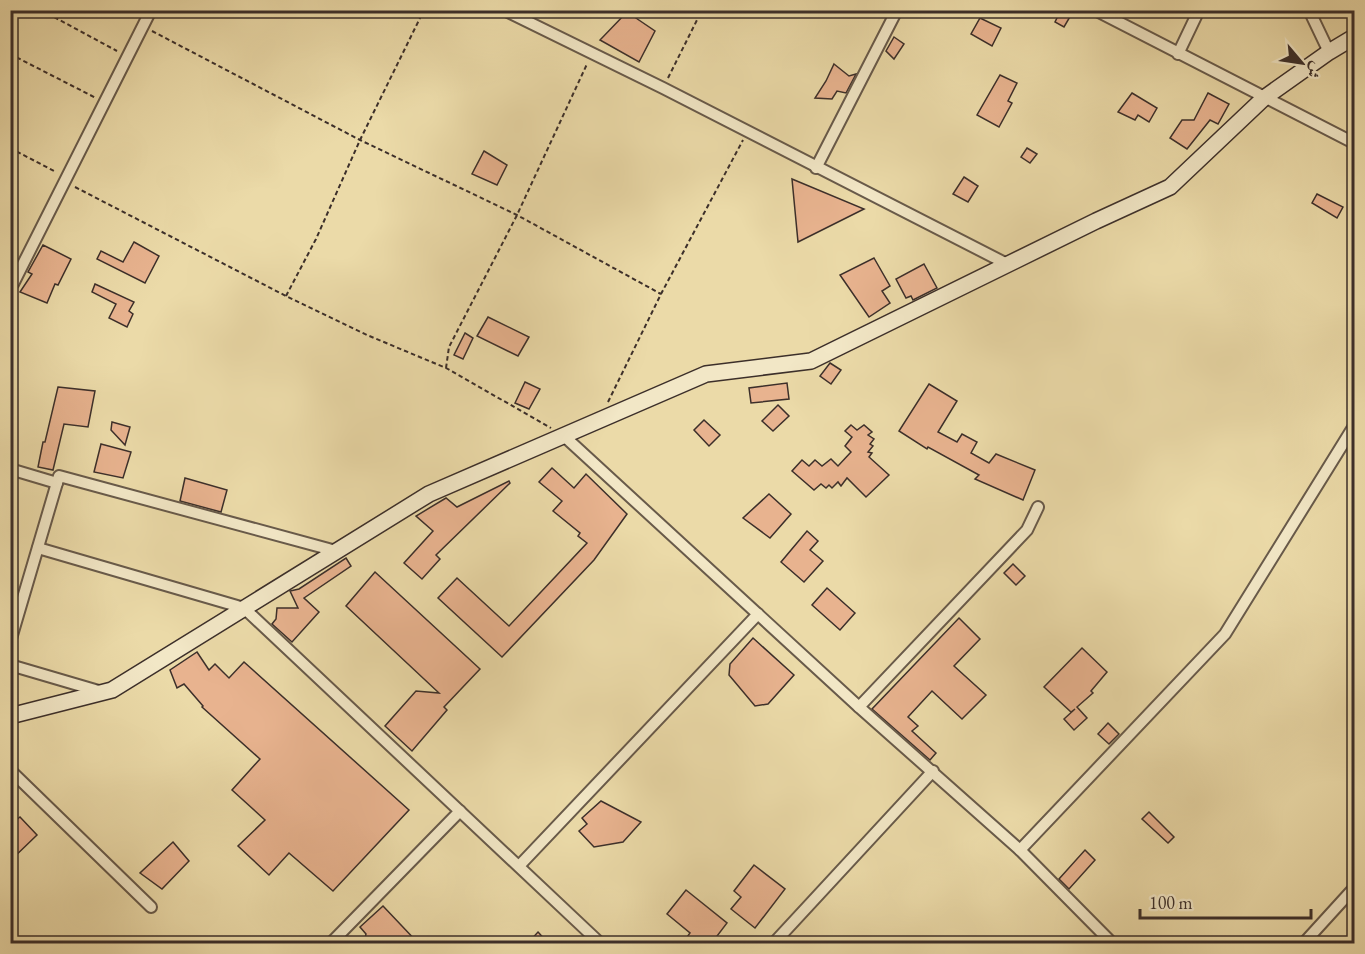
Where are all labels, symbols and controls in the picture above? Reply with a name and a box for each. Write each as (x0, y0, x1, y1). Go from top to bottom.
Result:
north arrow (1272, 33, 1332, 93)
text: ش (1302, 58, 1328, 82)
scale bar (1140, 882, 1311, 920)
text: 100 m (1149, 891, 1193, 914)

